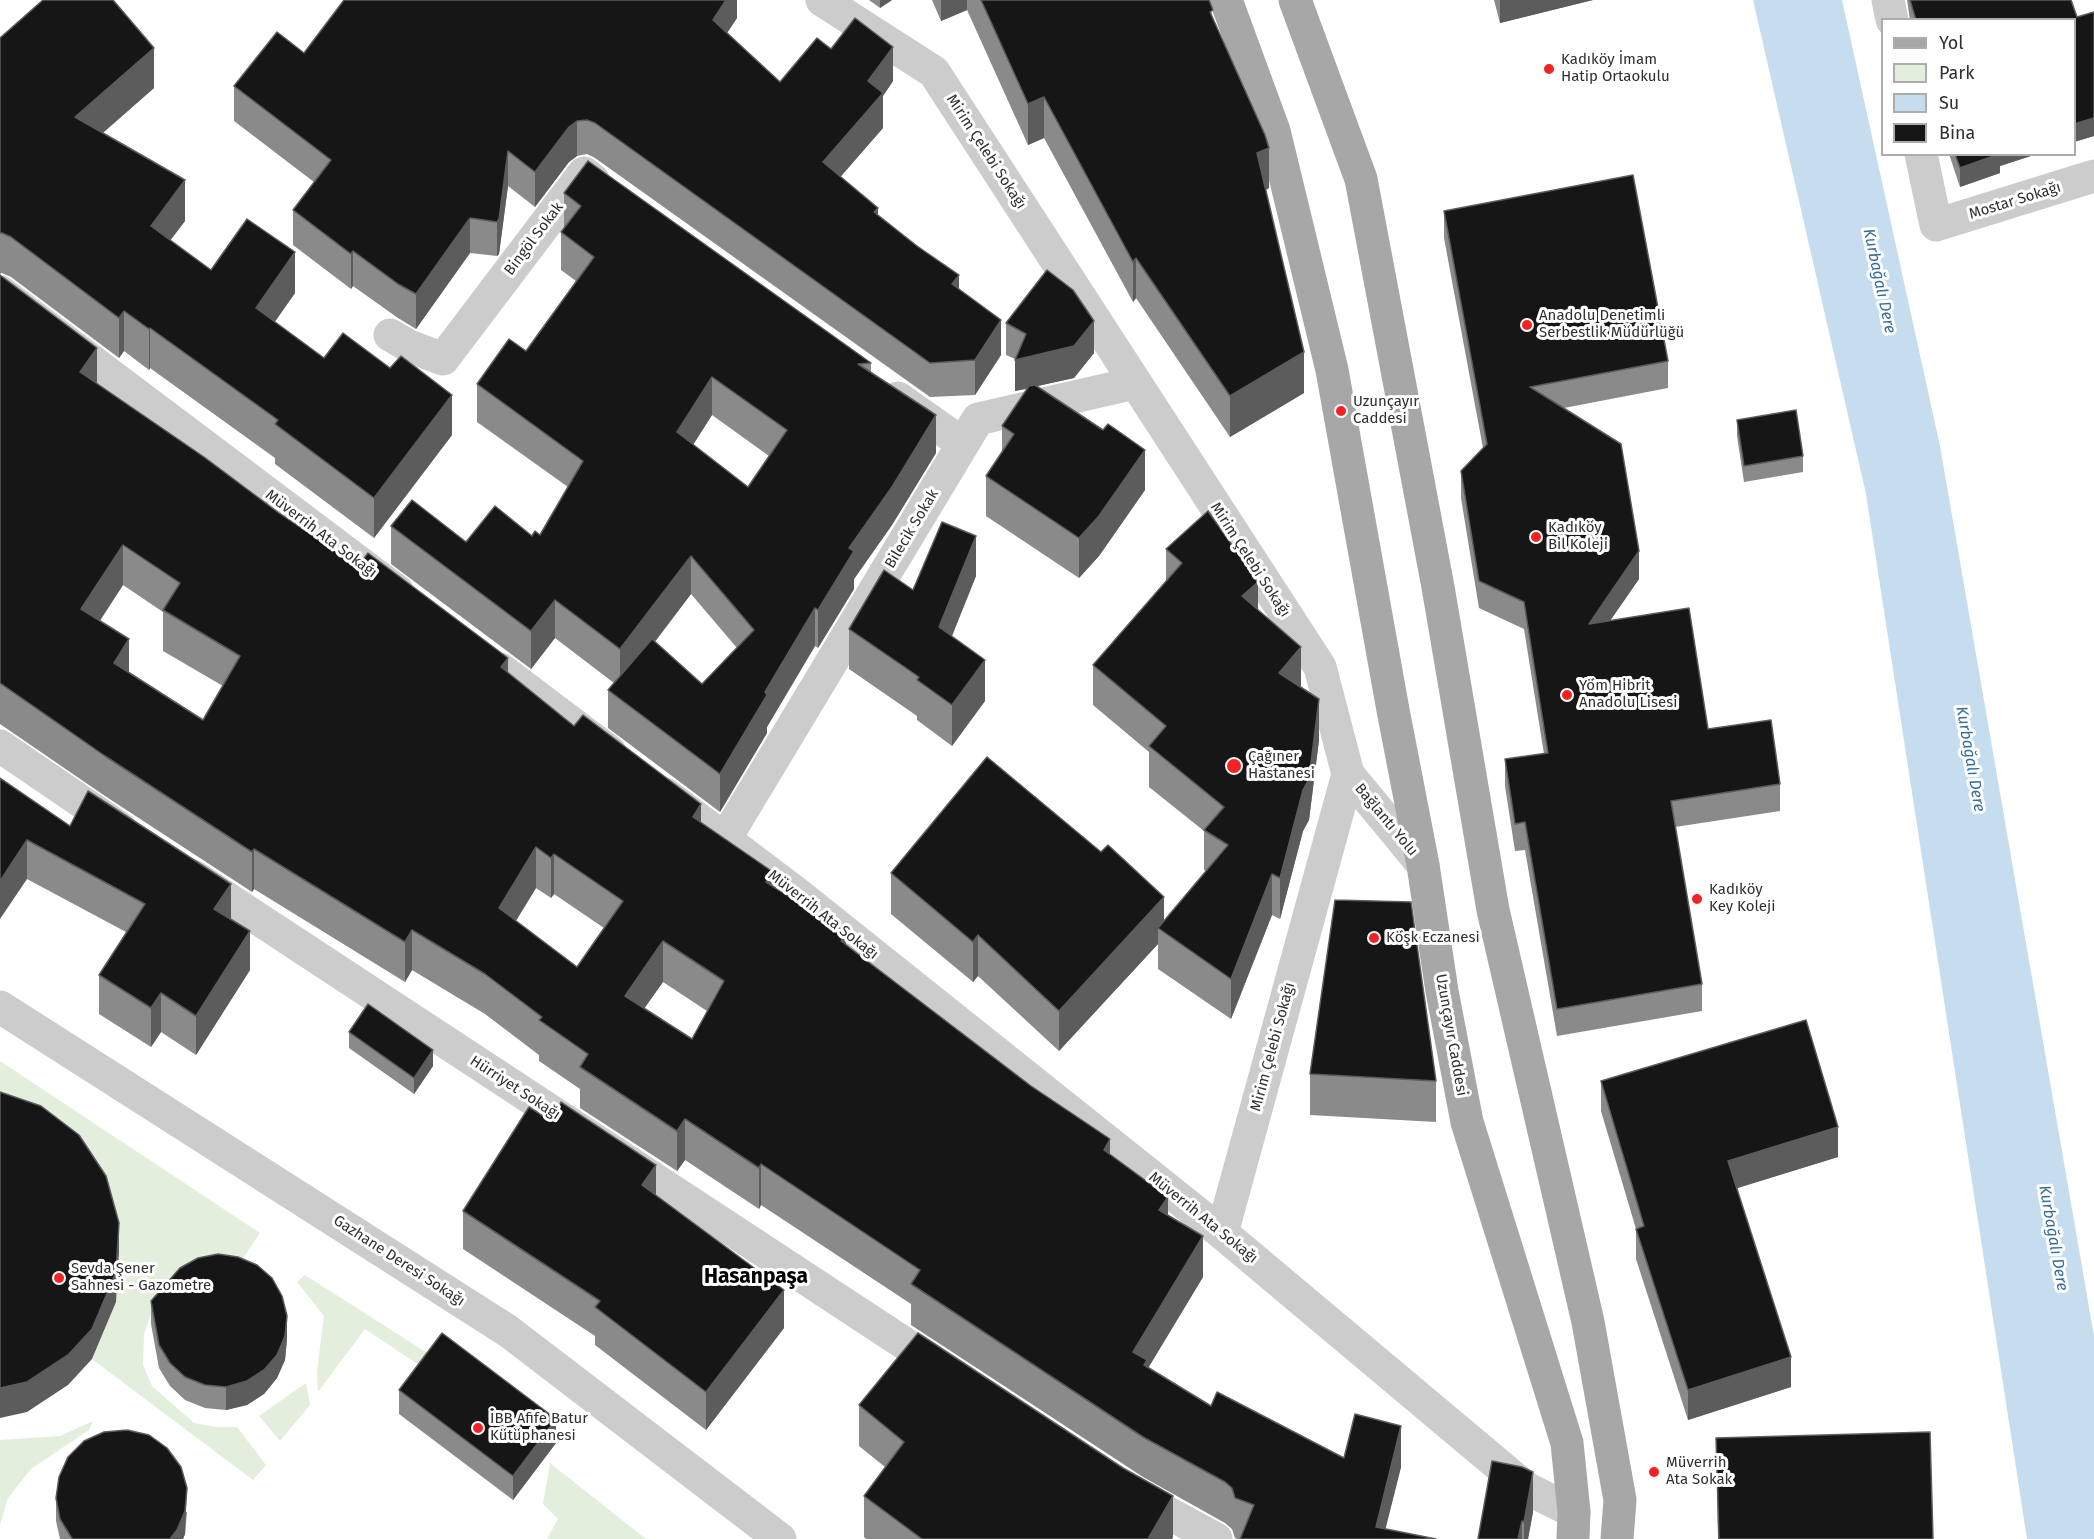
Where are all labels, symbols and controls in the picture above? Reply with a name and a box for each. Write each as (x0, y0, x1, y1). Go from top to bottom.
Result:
legend (1881, 18, 2076, 156)
text: Yol (1939, 32, 1964, 54)
place label: Kadıköy İmam Hatip Ortaokulu (1561, 51, 1670, 86)
marker: Kadıköy İmam Hatip Ortaokulu (1542, 62, 1556, 76)
text: Park (1939, 62, 1974, 84)
street label: Mirim Çelebi Sokağı (942, 91, 1030, 213)
text: Su (1939, 92, 1959, 114)
text: Bina (1939, 122, 1975, 144)
street label: Mostar Sokağı (1967, 178, 2063, 224)
street label: Bingöl Sokak (501, 199, 567, 279)
water label: Kurbağalı Dere (1859, 227, 1899, 335)
place label: Anadolu Denetimli Serbestlik Müdürlüğü (1539, 307, 1684, 342)
marker: Anadolu Denetimli Serbestlik Müdürlüğü (1520, 318, 1534, 332)
place label: Uzunçayır Caddesi (1353, 393, 1419, 428)
marker: Uzunçayır Caddesi (1334, 404, 1348, 418)
street label: Müverrih Ata Sokağı (262, 486, 380, 582)
street label: Bilecik Sokak (881, 486, 943, 572)
street label: Mirim Çelebi Sokağı (1206, 499, 1294, 621)
place label: Kadıköy Bil Koleji (1548, 519, 1608, 554)
marker: Kadıköy Bil Koleji (1529, 530, 1543, 544)
place label: Yöm Hibrit Anadolu Lisesi (1579, 677, 1677, 712)
marker: Yöm Hibrit Anadolu Lisesi (1560, 688, 1574, 702)
water label: Kurbağalı Dere (1951, 705, 1989, 813)
place label: Çağıner Hastanesi (1248, 748, 1315, 783)
marker: Çağıner Hastanesi (1225, 757, 1243, 775)
street label: Bağlantı Yolu (1350, 780, 1422, 860)
street label: Müverrih Ata Sokağı (764, 866, 882, 964)
place label: Kadıköy Key Koleji (1709, 881, 1775, 916)
marker: Kadıköy Key Koleji (1690, 892, 1704, 906)
place label: Köşk Eczanesi (1386, 929, 1480, 947)
marker: Köşk Eczanesi (1367, 931, 1381, 945)
street label: Uzunçayır Caddesi (1431, 972, 1471, 1098)
street label: Mirim Çelebi Sokağı (1247, 980, 1299, 1114)
street label: Hürriyet Sokağı (466, 1052, 564, 1124)
street label: Müverrih Ata Sokağı (1145, 1169, 1261, 1267)
water label: Kurbağalı Dere (2034, 1184, 2072, 1292)
street label: Gazhane Deresi Sokağı (330, 1212, 468, 1310)
place label: Sevda Şener Sahnesi - Gazometre (71, 1260, 211, 1295)
district label: Hasanpaşa (704, 1264, 808, 1290)
marker: Sevda Şener Sahnesi - Gazometre (52, 1271, 66, 1285)
place label: İBB Afife Batur Kütüphanesi (490, 1410, 588, 1445)
marker: İBB Afife Batur Kütüphanesi (471, 1421, 485, 1435)
place label: Müverrih Ata Sokak (1666, 1454, 1732, 1489)
marker: Müverrih Ata Sokak (1647, 1465, 1661, 1479)

